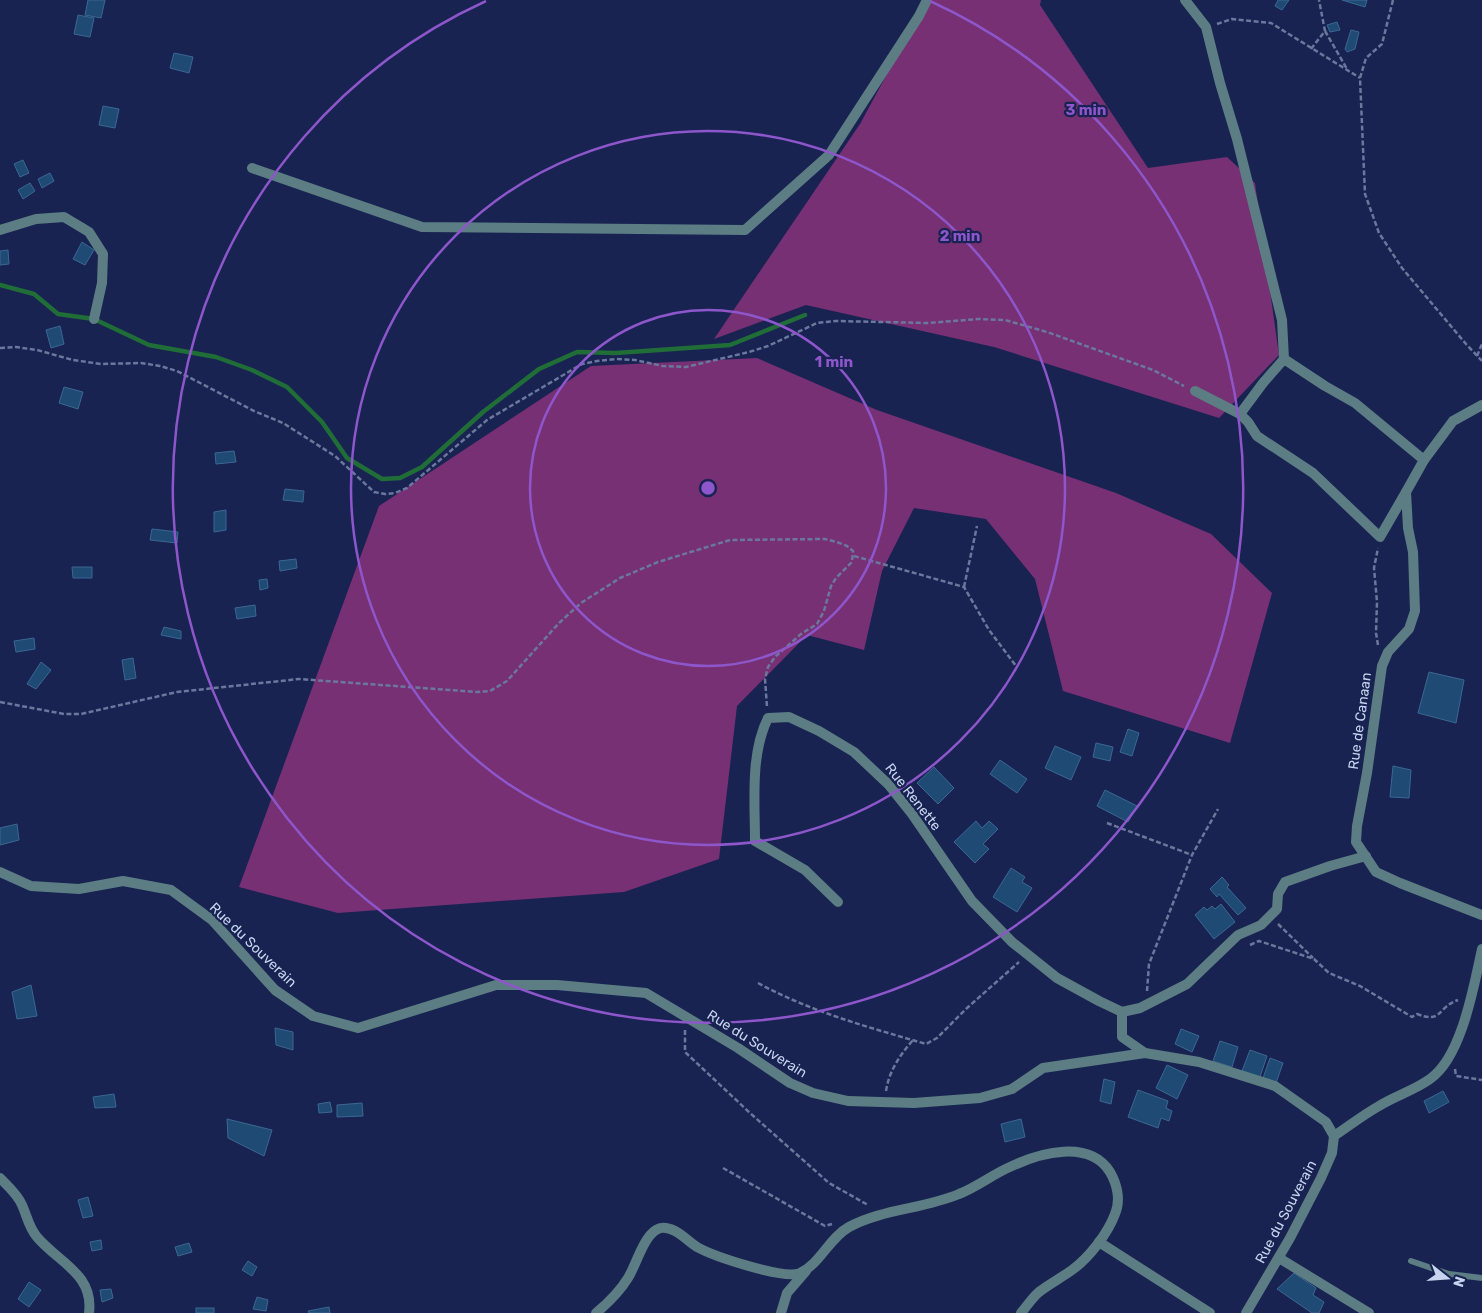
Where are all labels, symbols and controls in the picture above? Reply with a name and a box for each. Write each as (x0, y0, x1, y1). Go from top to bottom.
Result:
text: 3 min (1066, 101, 1106, 119)
text: 2 min (940, 227, 980, 245)
text: 1 min (815, 353, 853, 371)
centre of rings (699, 479, 717, 497)
street label: Rue de Canaan (1345, 671, 1375, 771)
street label: Rue Renette (881, 760, 945, 834)
street label: Rue du Souverain (206, 899, 300, 991)
street label: Rue du Souverain (704, 1006, 810, 1082)
street label: Rue du Souverain (1252, 1158, 1320, 1266)
north arrow (1422, 1253, 1472, 1303)
text: N (1449, 1274, 1469, 1289)

